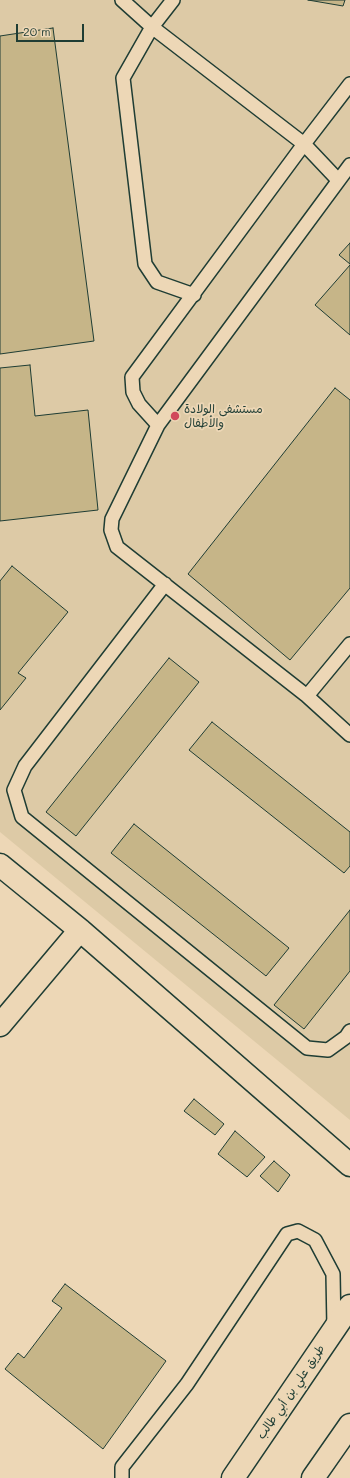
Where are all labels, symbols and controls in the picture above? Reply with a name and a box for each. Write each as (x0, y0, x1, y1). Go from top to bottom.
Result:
scale bar (18, 16, 86, 42)
text: 20 m (23, 23, 51, 39)
place label: مستشفى الولادة والأطفال (184, 402, 263, 430)
marker: مستشفى الولادة والأطفال (169, 410, 181, 422)
street label: طريق علي بن أبي طالب (254, 1342, 328, 1442)

